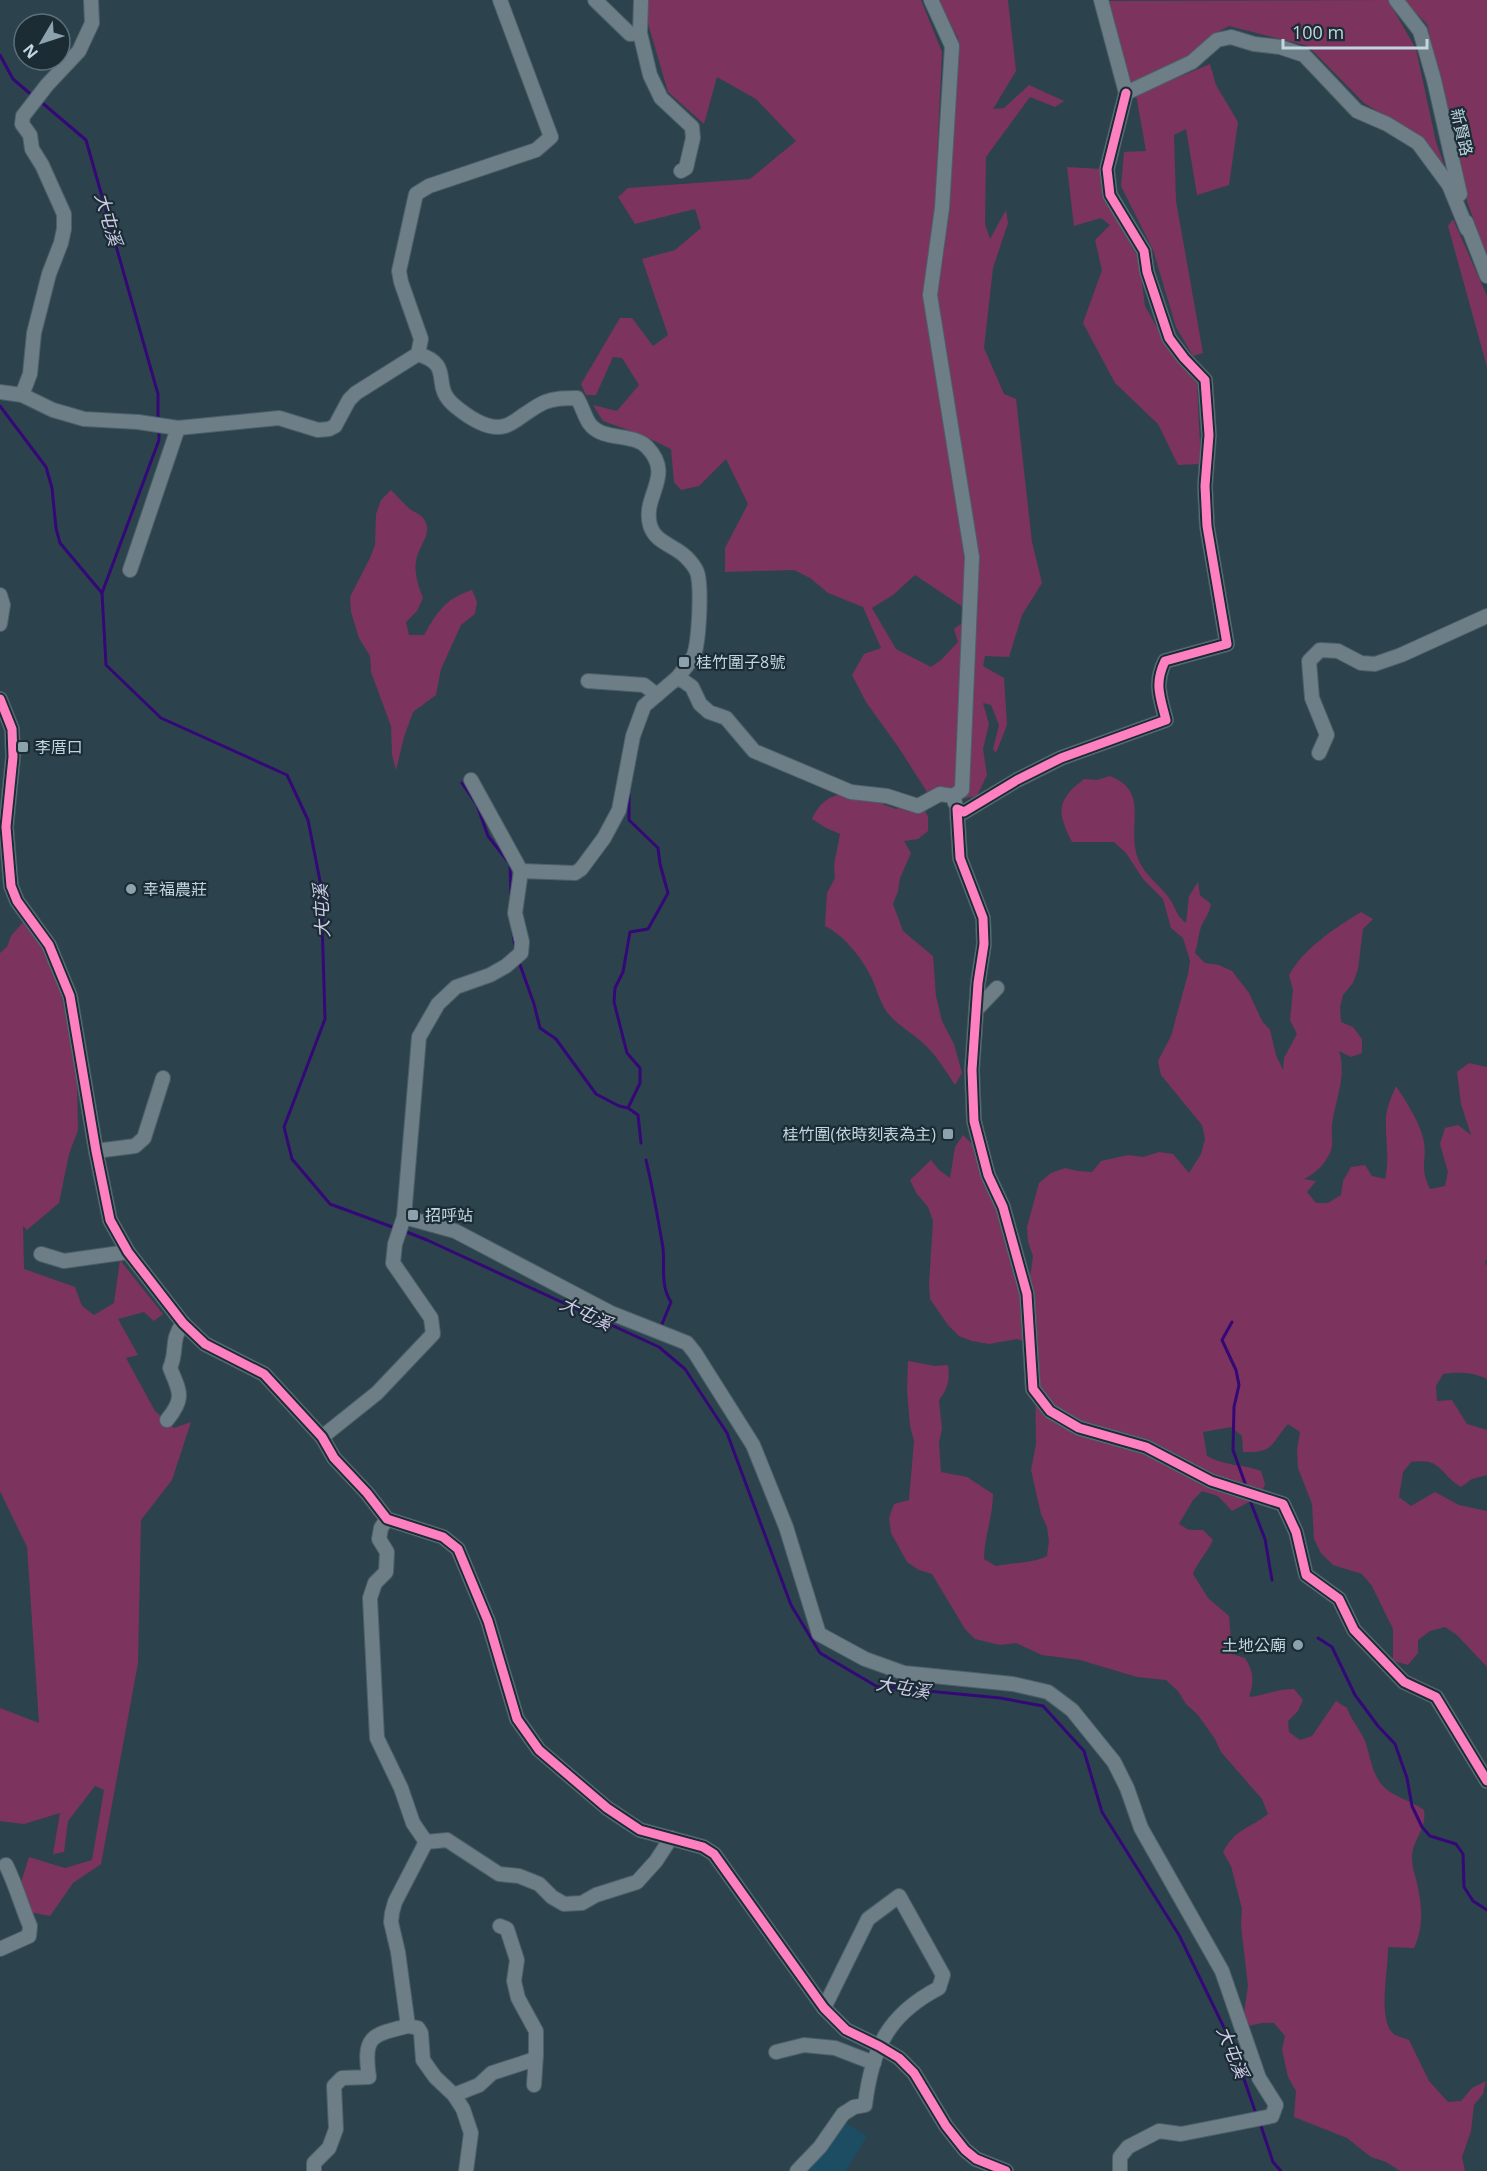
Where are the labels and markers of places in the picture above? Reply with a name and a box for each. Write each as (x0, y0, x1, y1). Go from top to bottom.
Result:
place label: 桂竹圍子8號 (696, 651, 785, 673)
marker: 桂竹圍子8號 (677, 655, 691, 669)
place label: 李厝口 (35, 736, 83, 758)
marker: 李厝口 (16, 740, 30, 754)
place label: 幸福農莊 (143, 878, 207, 900)
marker: 幸福農莊 (124, 882, 138, 896)
place label: 桂竹圍(依時刻表為主) (783, 1123, 936, 1145)
marker: 桂竹圍(依時刻表為主) (941, 1127, 955, 1141)
place label: 招呼站 (425, 1204, 473, 1226)
marker: 招呼站 (406, 1208, 420, 1222)
place label: 土地公廟 (1222, 1634, 1286, 1656)
marker: 土地公廟 (1291, 1638, 1305, 1652)

